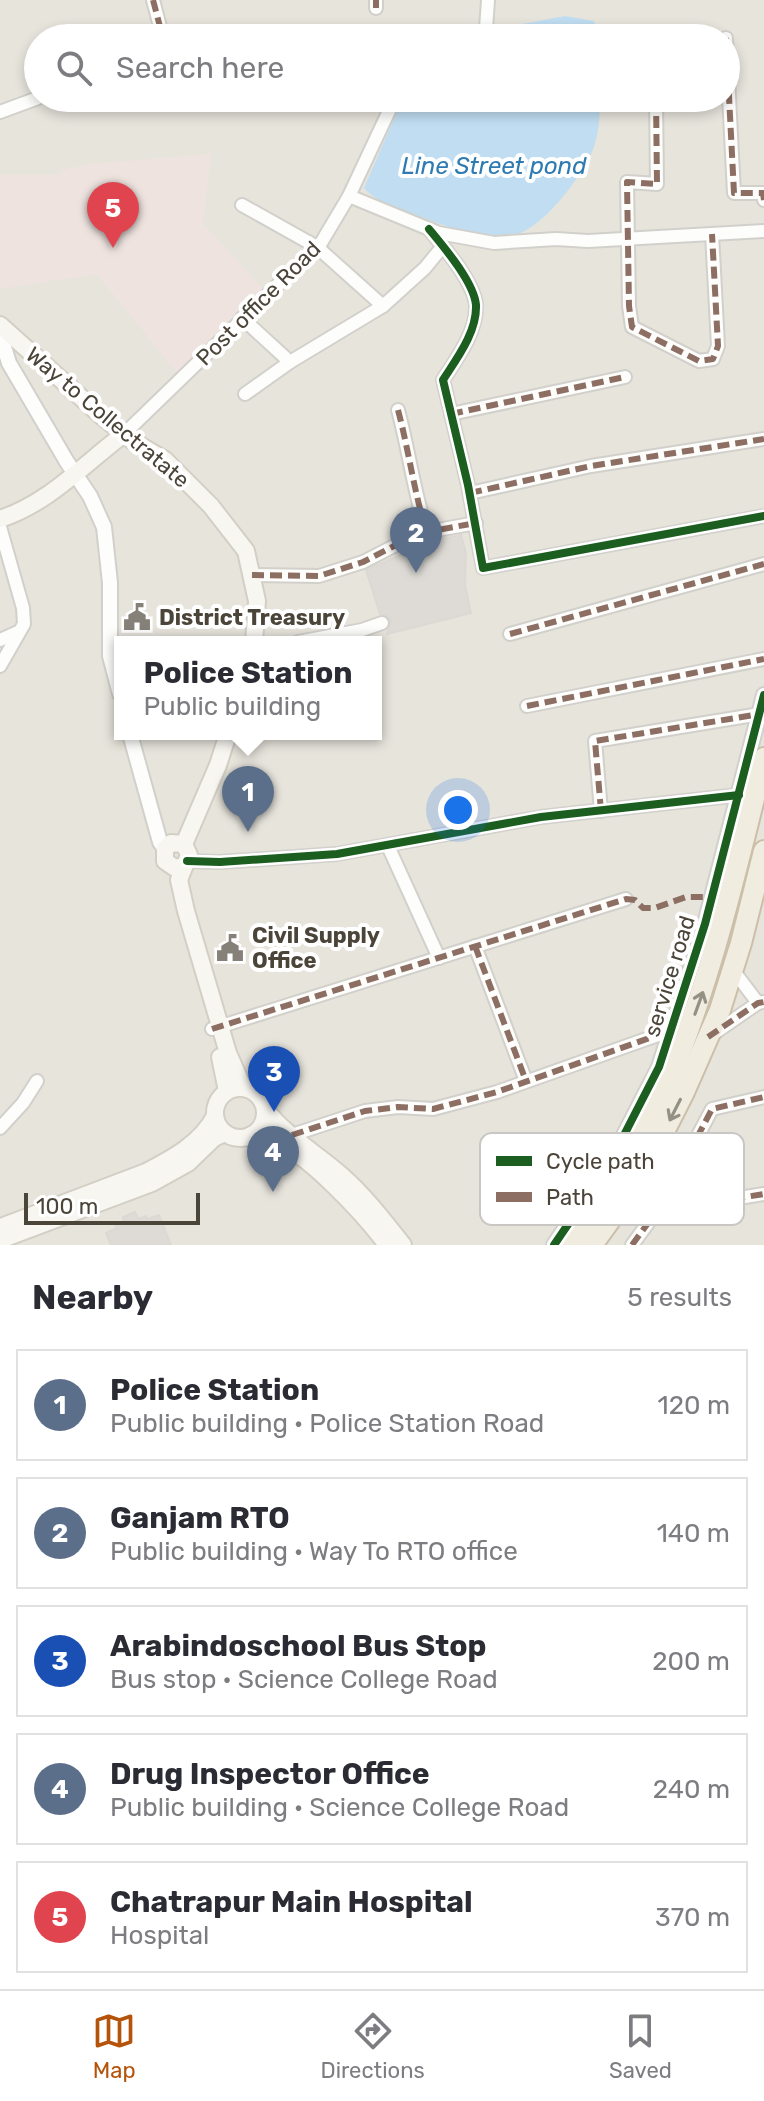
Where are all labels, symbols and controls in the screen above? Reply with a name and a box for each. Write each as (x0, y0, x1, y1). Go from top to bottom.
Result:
search box (24, 24, 740, 112)
icon: search (52, 46, 96, 90)
text: Search here (116, 50, 284, 86)
water label: Line Street pond (402, 152, 587, 180)
pin: 5 (87, 182, 139, 248)
street label: Post office Road (190, 235, 326, 371)
street label: Way to Collectratate (20, 341, 195, 494)
pin: 2 (390, 507, 442, 573)
public building icon: District Treasury (122, 602, 152, 632)
place label: District Treasury (159, 604, 345, 631)
popup (114, 636, 382, 740)
text: Police Station (143, 655, 353, 691)
text: Public building (143, 691, 321, 722)
pin: 1 (222, 766, 274, 832)
your location (438, 790, 478, 830)
street label: service road (638, 912, 701, 1040)
place label: Civil Supply Office (252, 922, 380, 974)
public building icon: Civil Supply Office (215, 933, 245, 963)
one-way arrow (692, 991, 707, 1016)
pin: 3 (248, 1046, 300, 1112)
one-way arrow (667, 1097, 682, 1121)
pin: 4 (247, 1126, 299, 1192)
legend (480, 1133, 744, 1225)
text: Cycle path (546, 1148, 655, 1175)
text: Path (546, 1184, 594, 1211)
scale bar (24, 1189, 200, 1225)
text: 100 m (36, 1193, 98, 1220)
text: Nearby (32, 1277, 153, 1318)
text: 5 results (627, 1282, 732, 1313)
text: Police Station (110, 1372, 319, 1408)
text: 1 (54, 1390, 66, 1421)
text: 120 m (658, 1390, 730, 1421)
text: Public building · Police Station Road (110, 1408, 544, 1439)
text: Ganjam RTO (110, 1500, 290, 1536)
text: 2 (52, 1518, 68, 1549)
text: 140 m (657, 1518, 730, 1549)
text: Public building · Way To RTO office (110, 1536, 518, 1567)
text: Arabindoschool Bus Stop (110, 1628, 487, 1664)
text: 3 (51, 1646, 69, 1677)
text: 200 m (652, 1646, 730, 1677)
text: Bus stop · Science College Road (110, 1664, 498, 1695)
text: Drug Inspector Office (110, 1756, 430, 1792)
text: 4 (51, 1774, 69, 1805)
text: 240 m (653, 1774, 730, 1805)
text: Public building · Science College Road (110, 1792, 569, 1823)
text: Chatrapur Main Hospital (110, 1884, 473, 1920)
text: 5 (52, 1902, 68, 1933)
text: 370 m (655, 1902, 730, 1933)
text: Hospital (110, 1920, 209, 1951)
tab: Map (92, 2009, 136, 2084)
tab: Directions (320, 2009, 425, 2084)
tab: Saved (609, 2009, 672, 2084)

